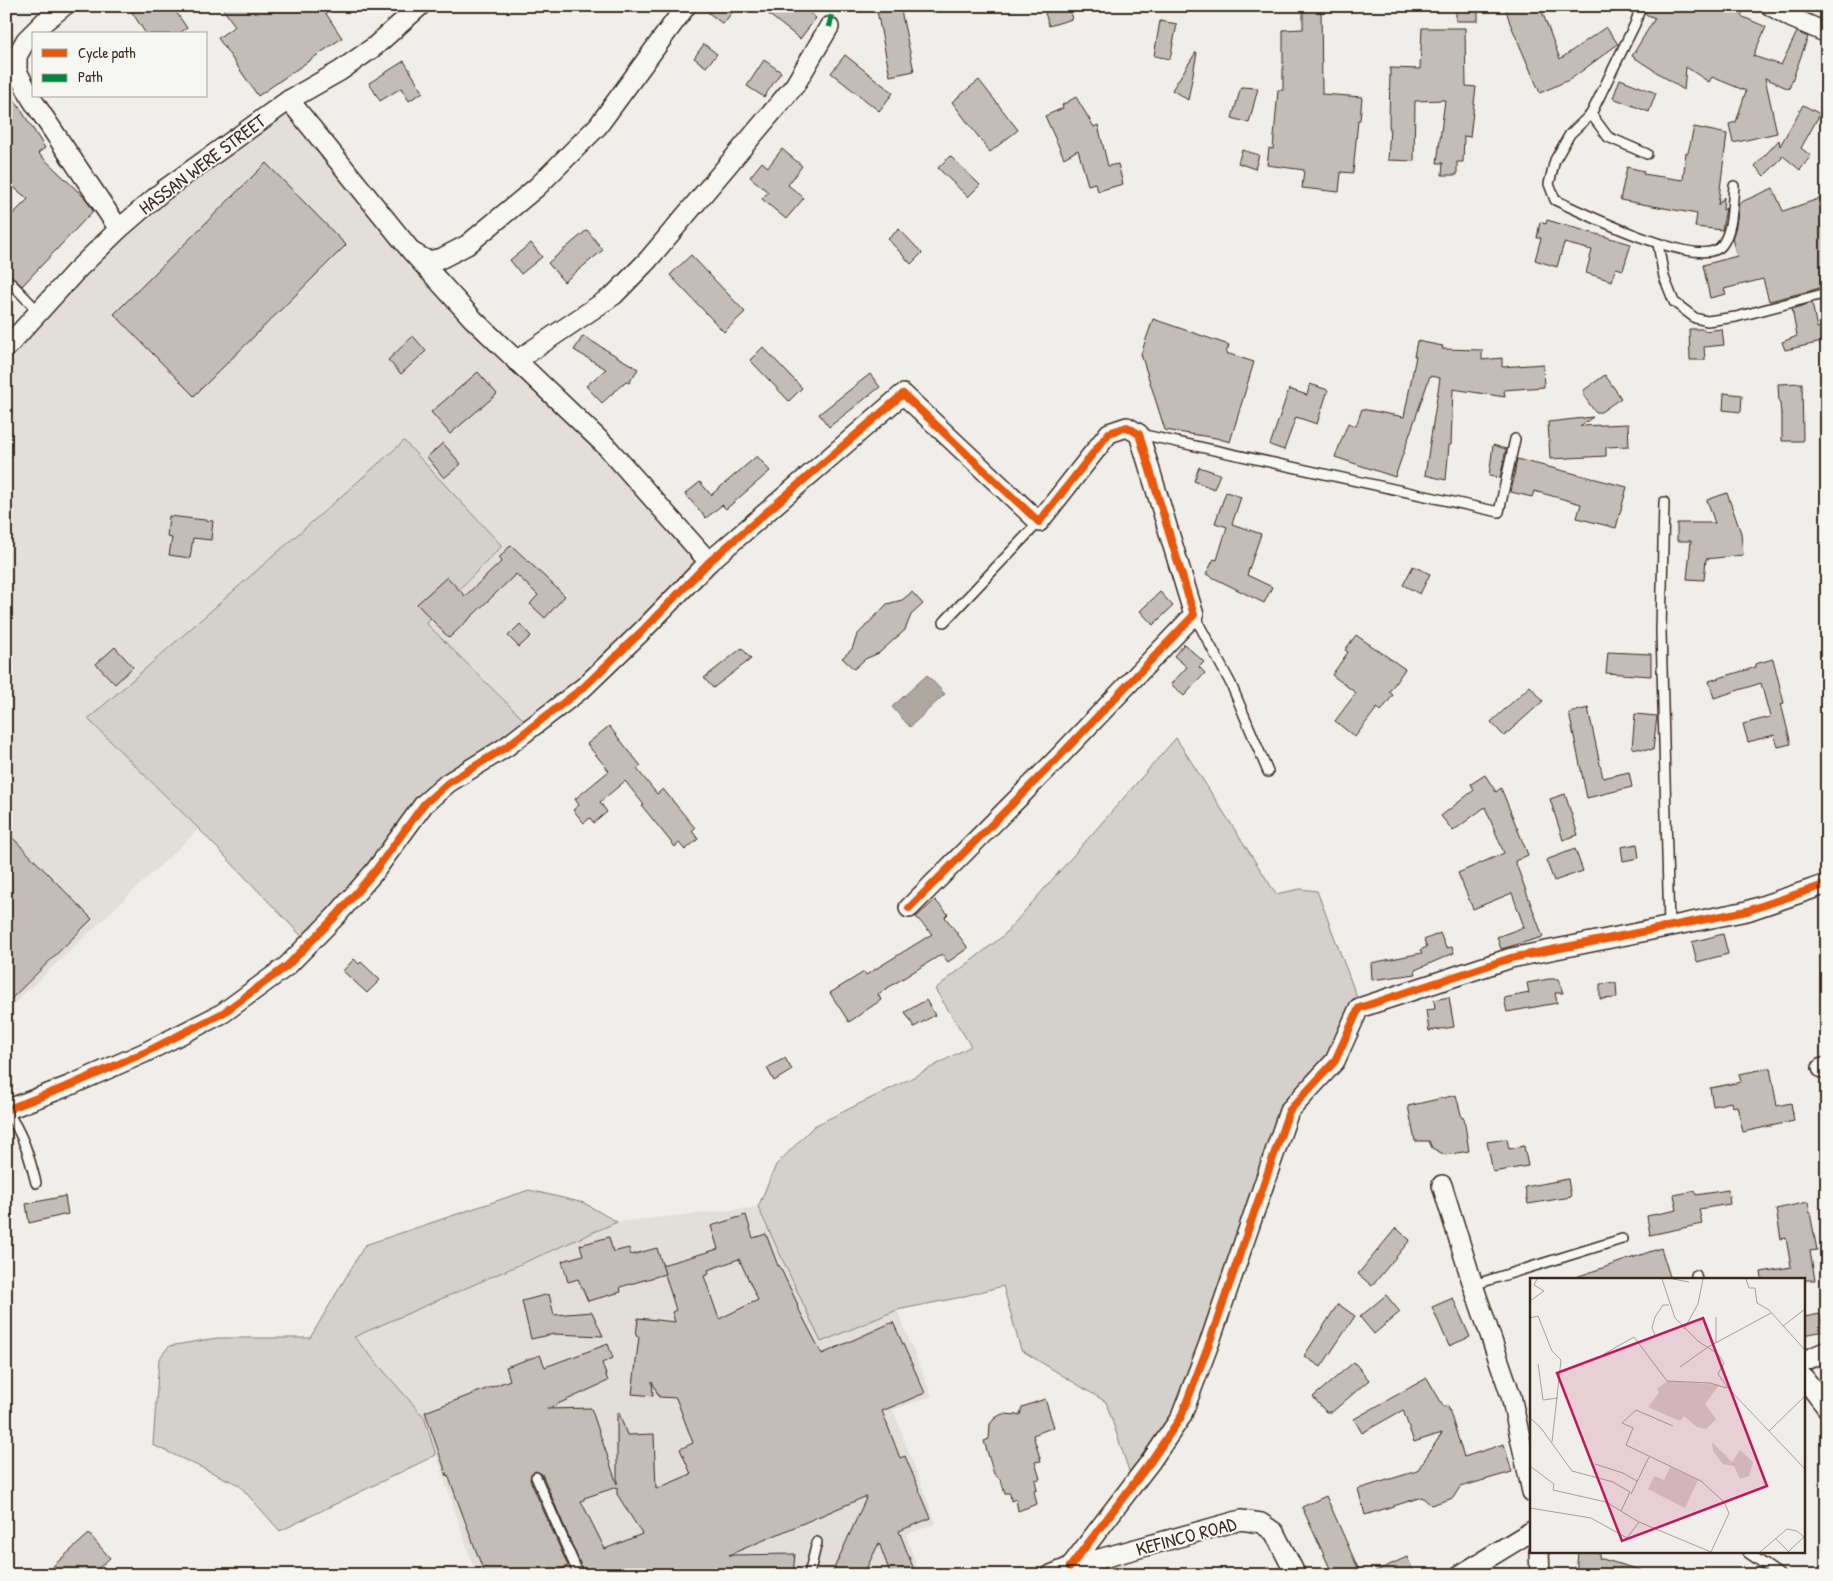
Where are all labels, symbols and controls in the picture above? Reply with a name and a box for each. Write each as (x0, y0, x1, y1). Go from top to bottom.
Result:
legend (32, 32, 208, 98)
text: Cycle path (78, 42, 136, 63)
text: Path (78, 66, 103, 87)
street label: HASSAN WERE STREET (133, 107, 272, 220)
inset map (1530, 1278, 1806, 1554)
street label: KEFINCO ROAD (1133, 1510, 1239, 1562)

